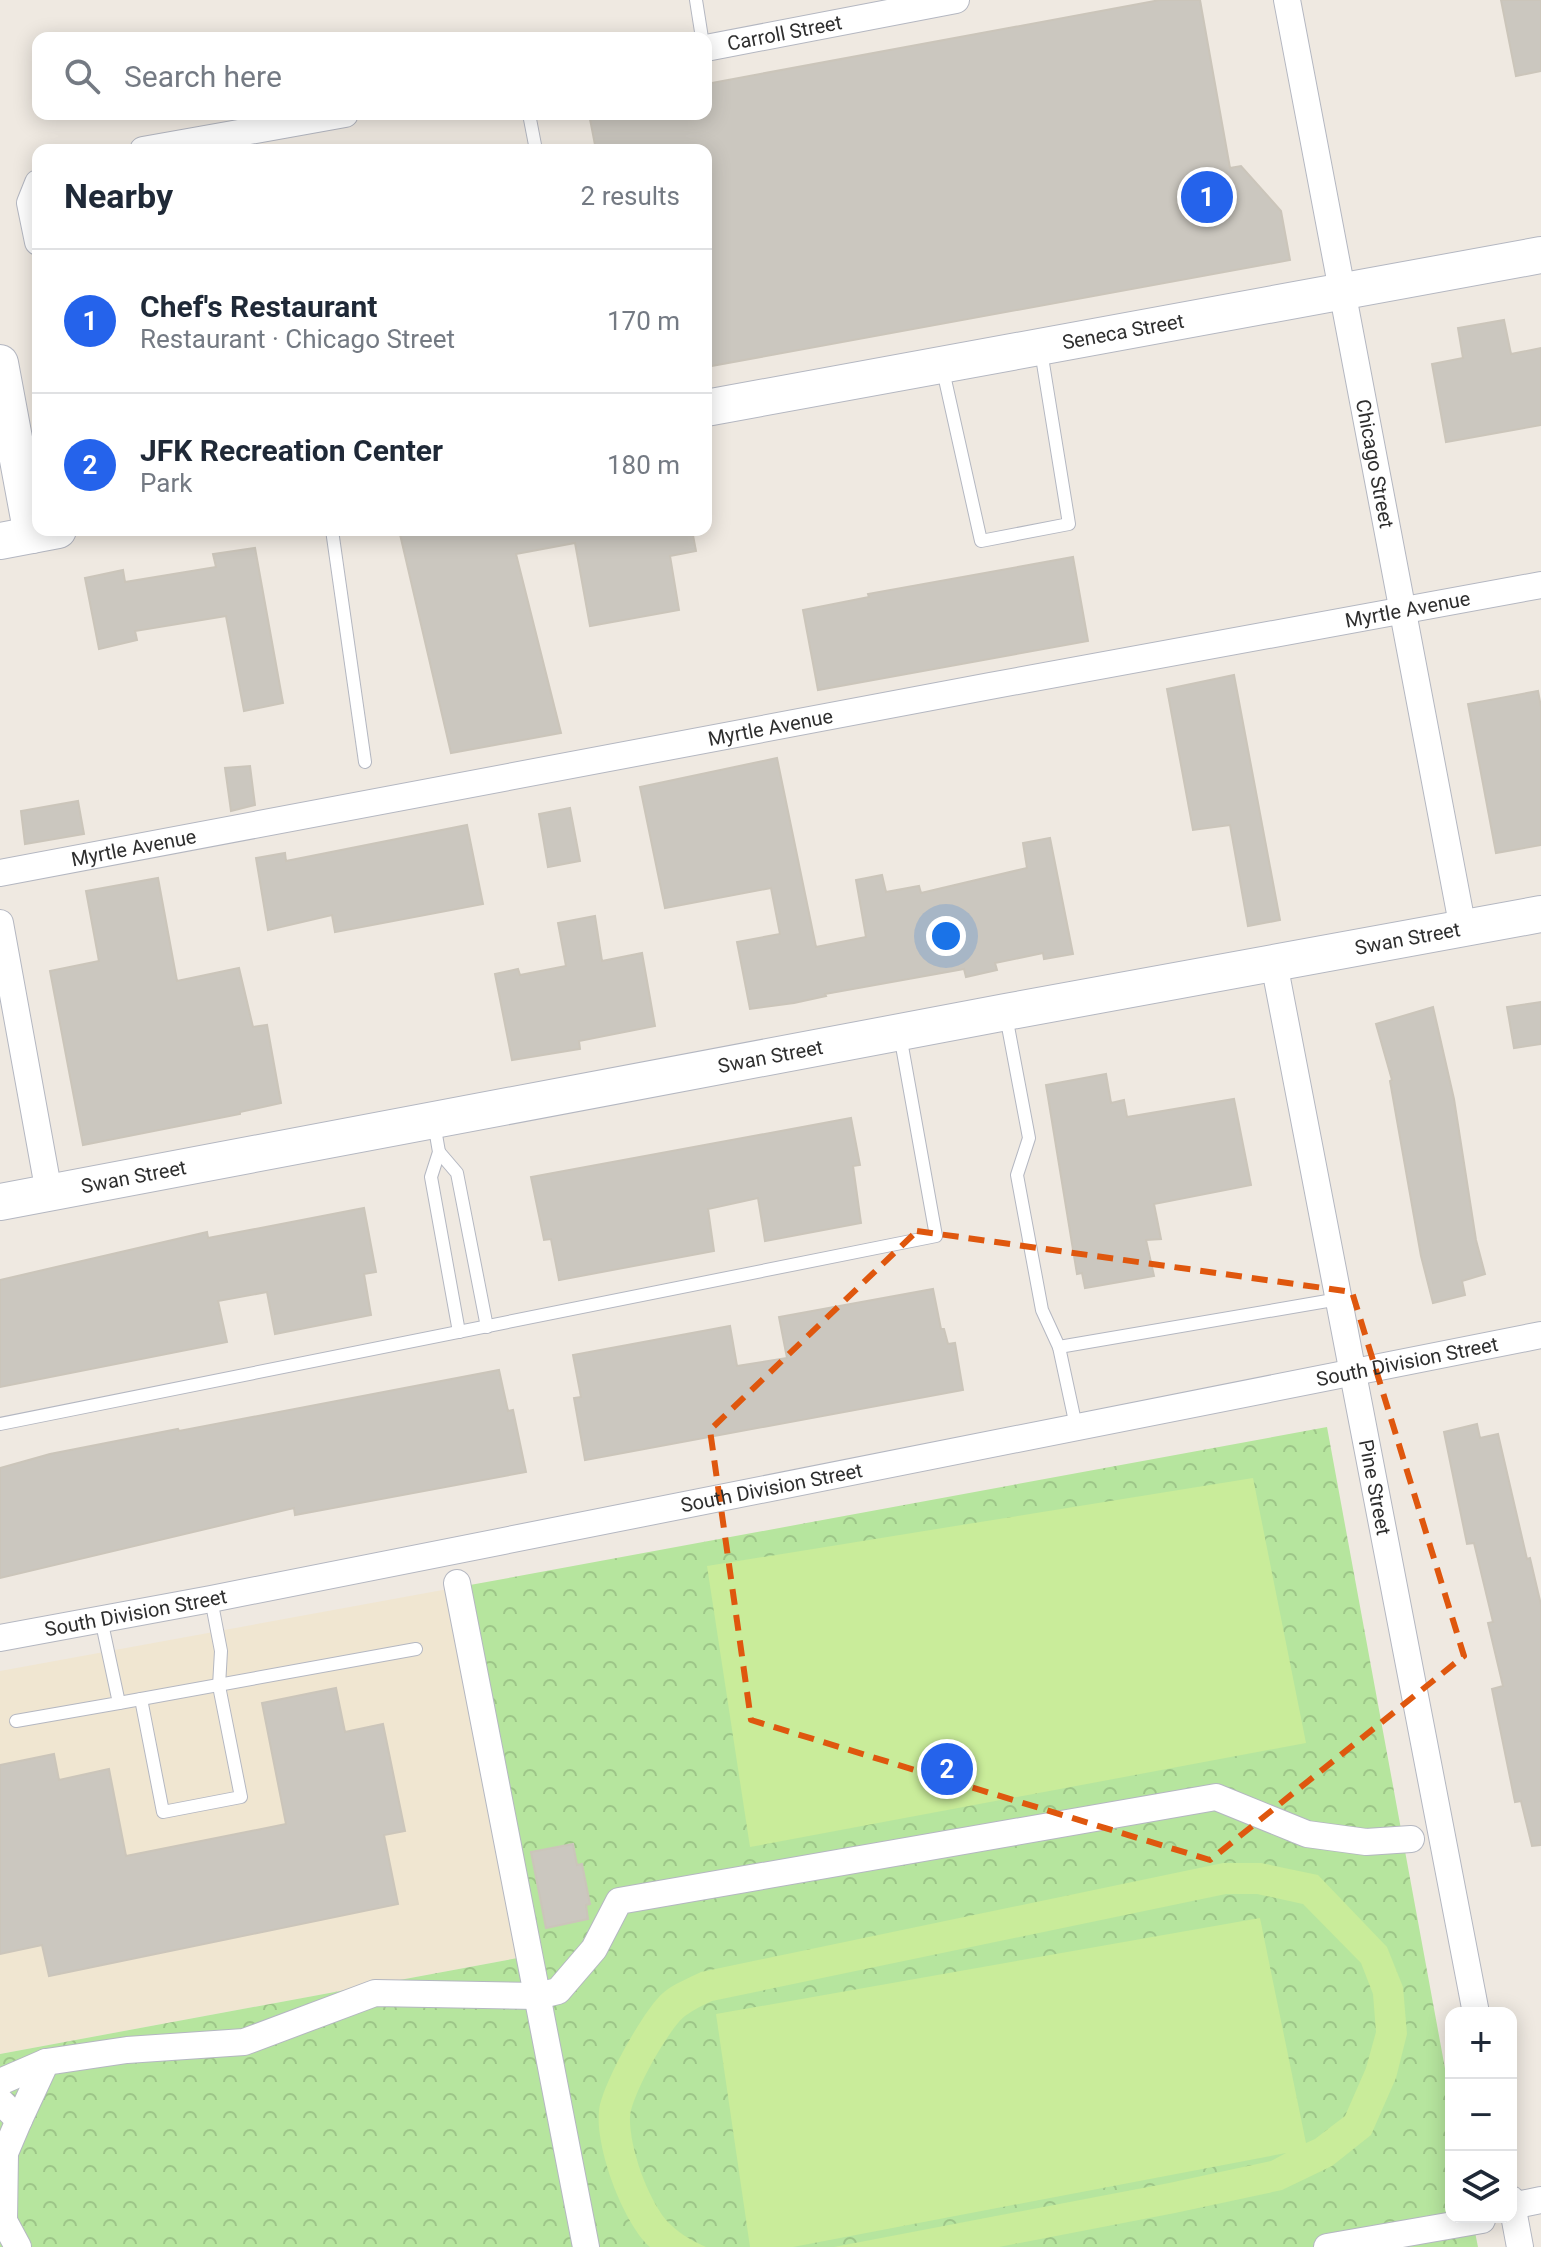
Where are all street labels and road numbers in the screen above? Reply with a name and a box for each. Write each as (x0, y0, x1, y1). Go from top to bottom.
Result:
street label: Carroll Street (725, 10, 844, 56)
street label: Seneca Street (1060, 309, 1186, 354)
street label: Chicago Street (1351, 397, 1399, 530)
street label: Myrtle Avenue (1343, 586, 1472, 633)
street label: Myrtle Avenue (706, 704, 835, 751)
street label: Myrtle Avenue (69, 824, 198, 871)
street label: Swan Street (1353, 917, 1462, 960)
street label: Swan Street (716, 1035, 825, 1078)
street label: Swan Street (79, 1155, 188, 1198)
street label: South Division Street (1314, 1332, 1500, 1391)
street label: Pine Street (1354, 1438, 1396, 1537)
street label: South Division Street (679, 1458, 864, 1518)
street label: South Division Street (43, 1584, 229, 1642)

